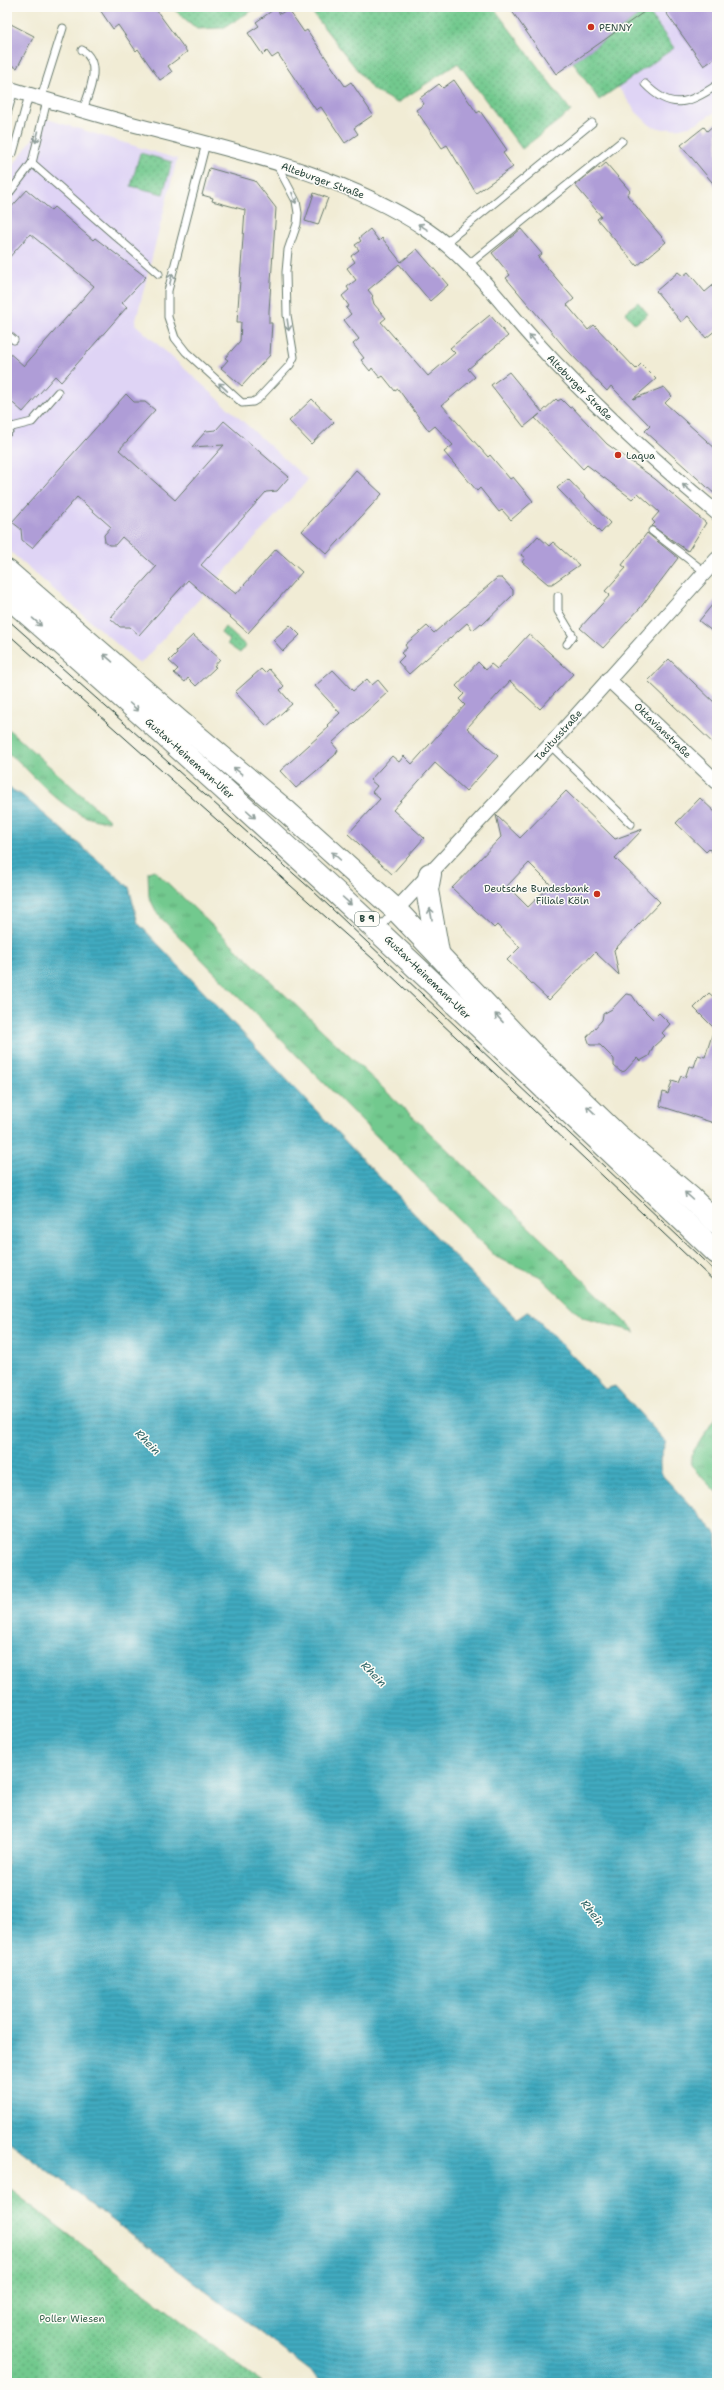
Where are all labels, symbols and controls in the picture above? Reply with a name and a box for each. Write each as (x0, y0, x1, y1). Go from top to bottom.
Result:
place label: PENNY (599, 21, 632, 34)
marker: PENNY (586, 22, 596, 32)
one-way arrow (33, 131, 40, 144)
street label: Alteburger Straße (279, 159, 367, 202)
one-way arrow (290, 191, 298, 203)
one-way arrow (417, 223, 429, 231)
one-way arrow (167, 273, 175, 286)
one-way arrow (284, 318, 292, 331)
one-way arrow (529, 334, 538, 344)
street label: Alteburger Straße (544, 352, 615, 423)
one-way arrow (219, 383, 229, 392)
place label: Laqua (626, 449, 656, 462)
marker: Laqua (613, 450, 623, 460)
one-way arrow (681, 484, 692, 492)
one-way arrow (31, 617, 42, 626)
one-way arrow (103, 653, 113, 662)
street label: Oktavianstraße (631, 700, 694, 761)
one-way arrow (129, 703, 140, 712)
street label: Tacitusstraße (532, 707, 585, 764)
street label: Gustav-Heinemann-Ufer (142, 715, 237, 802)
one-way arrow (232, 766, 243, 775)
one-way arrow (246, 809, 256, 818)
one-way arrow (331, 851, 341, 860)
place label: Deutsche Bundesbank Filiale Köln (484, 882, 589, 907)
marker: Deutsche Bundesbank Filiale Köln (592, 889, 602, 899)
one-way arrow (342, 897, 352, 906)
one-way arrow (426, 908, 434, 921)
road number: B 9 (355, 912, 379, 926)
street label: Gustav-Heinemann-Ufer (382, 933, 474, 1022)
one-way arrow (495, 1013, 504, 1023)
one-way arrow (586, 1105, 596, 1115)
one-way arrow (684, 1192, 694, 1201)
water label: Rhein (132, 1426, 164, 1458)
water label: Rhein (358, 1658, 390, 1690)
water label: Rhein (577, 1897, 608, 1930)
park label: Poller Wiesen (39, 2312, 105, 2325)

